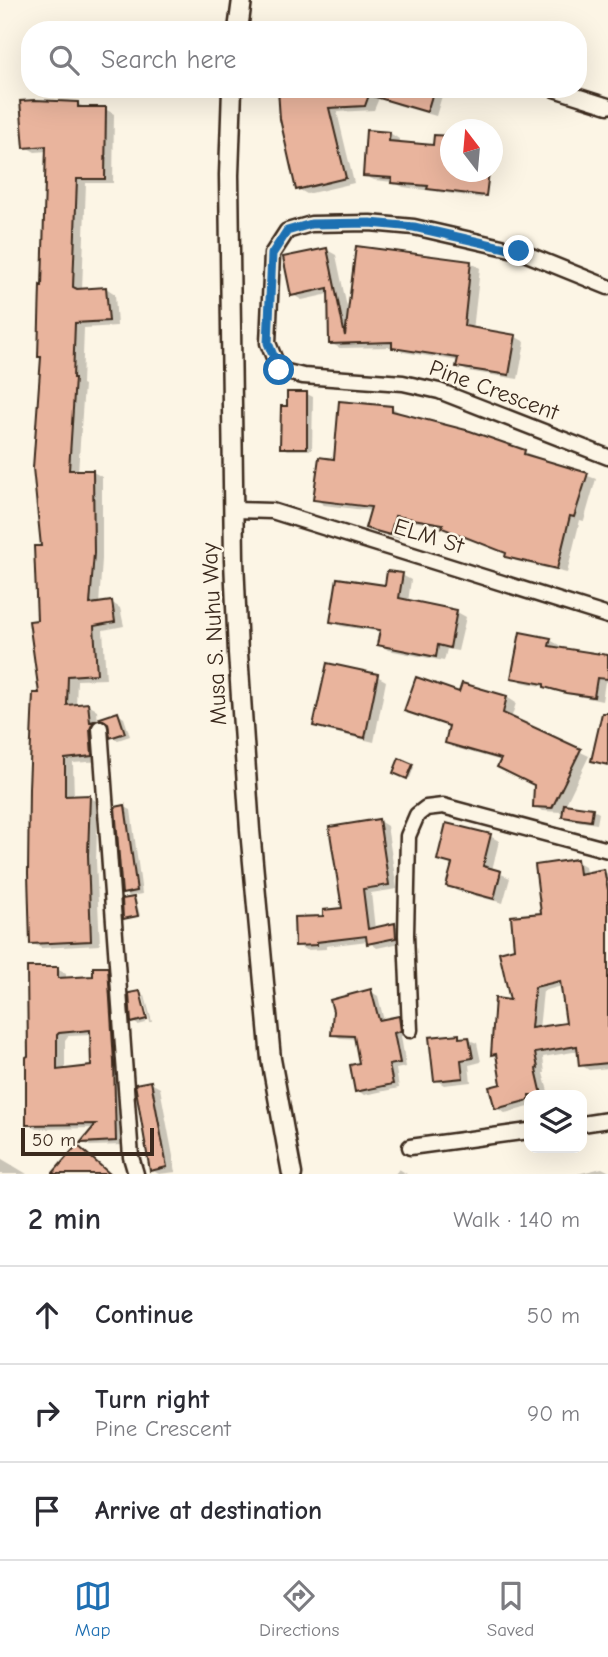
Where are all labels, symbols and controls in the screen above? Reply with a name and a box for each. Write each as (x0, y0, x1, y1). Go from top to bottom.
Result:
search box (21, 21, 587, 98)
icon: search (45, 41, 83, 79)
text: Search here (101, 45, 236, 75)
north arrow (440, 119, 503, 182)
route end (503, 235, 534, 266)
route start (263, 354, 294, 385)
street label: Pine Crescent (426, 354, 564, 426)
street label: ELM St (391, 513, 469, 560)
street label: Musa S. Nuhu Way (196, 541, 232, 726)
map controls (524, 1090, 587, 1153)
button: layers (524, 1090, 587, 1153)
scale bar (21, 1125, 154, 1157)
text: 50 m (32, 1129, 76, 1151)
text: 2 min (28, 1202, 101, 1237)
text: Walk · 140 m (453, 1206, 580, 1233)
icon: ahead (28, 1296, 66, 1334)
text: Continue (95, 1300, 193, 1330)
text: 50 m (527, 1302, 580, 1329)
text: Turn right (95, 1385, 209, 1415)
icon: right (28, 1394, 66, 1432)
text: 90 m (527, 1400, 580, 1427)
text: Pine Crescent (95, 1415, 231, 1442)
icon: arrive (28, 1492, 66, 1530)
text: Arrive at destination (95, 1496, 322, 1526)
tab: Map (74, 1577, 112, 1641)
tab: Directions (259, 1577, 339, 1641)
tab: Saved (487, 1577, 534, 1641)

